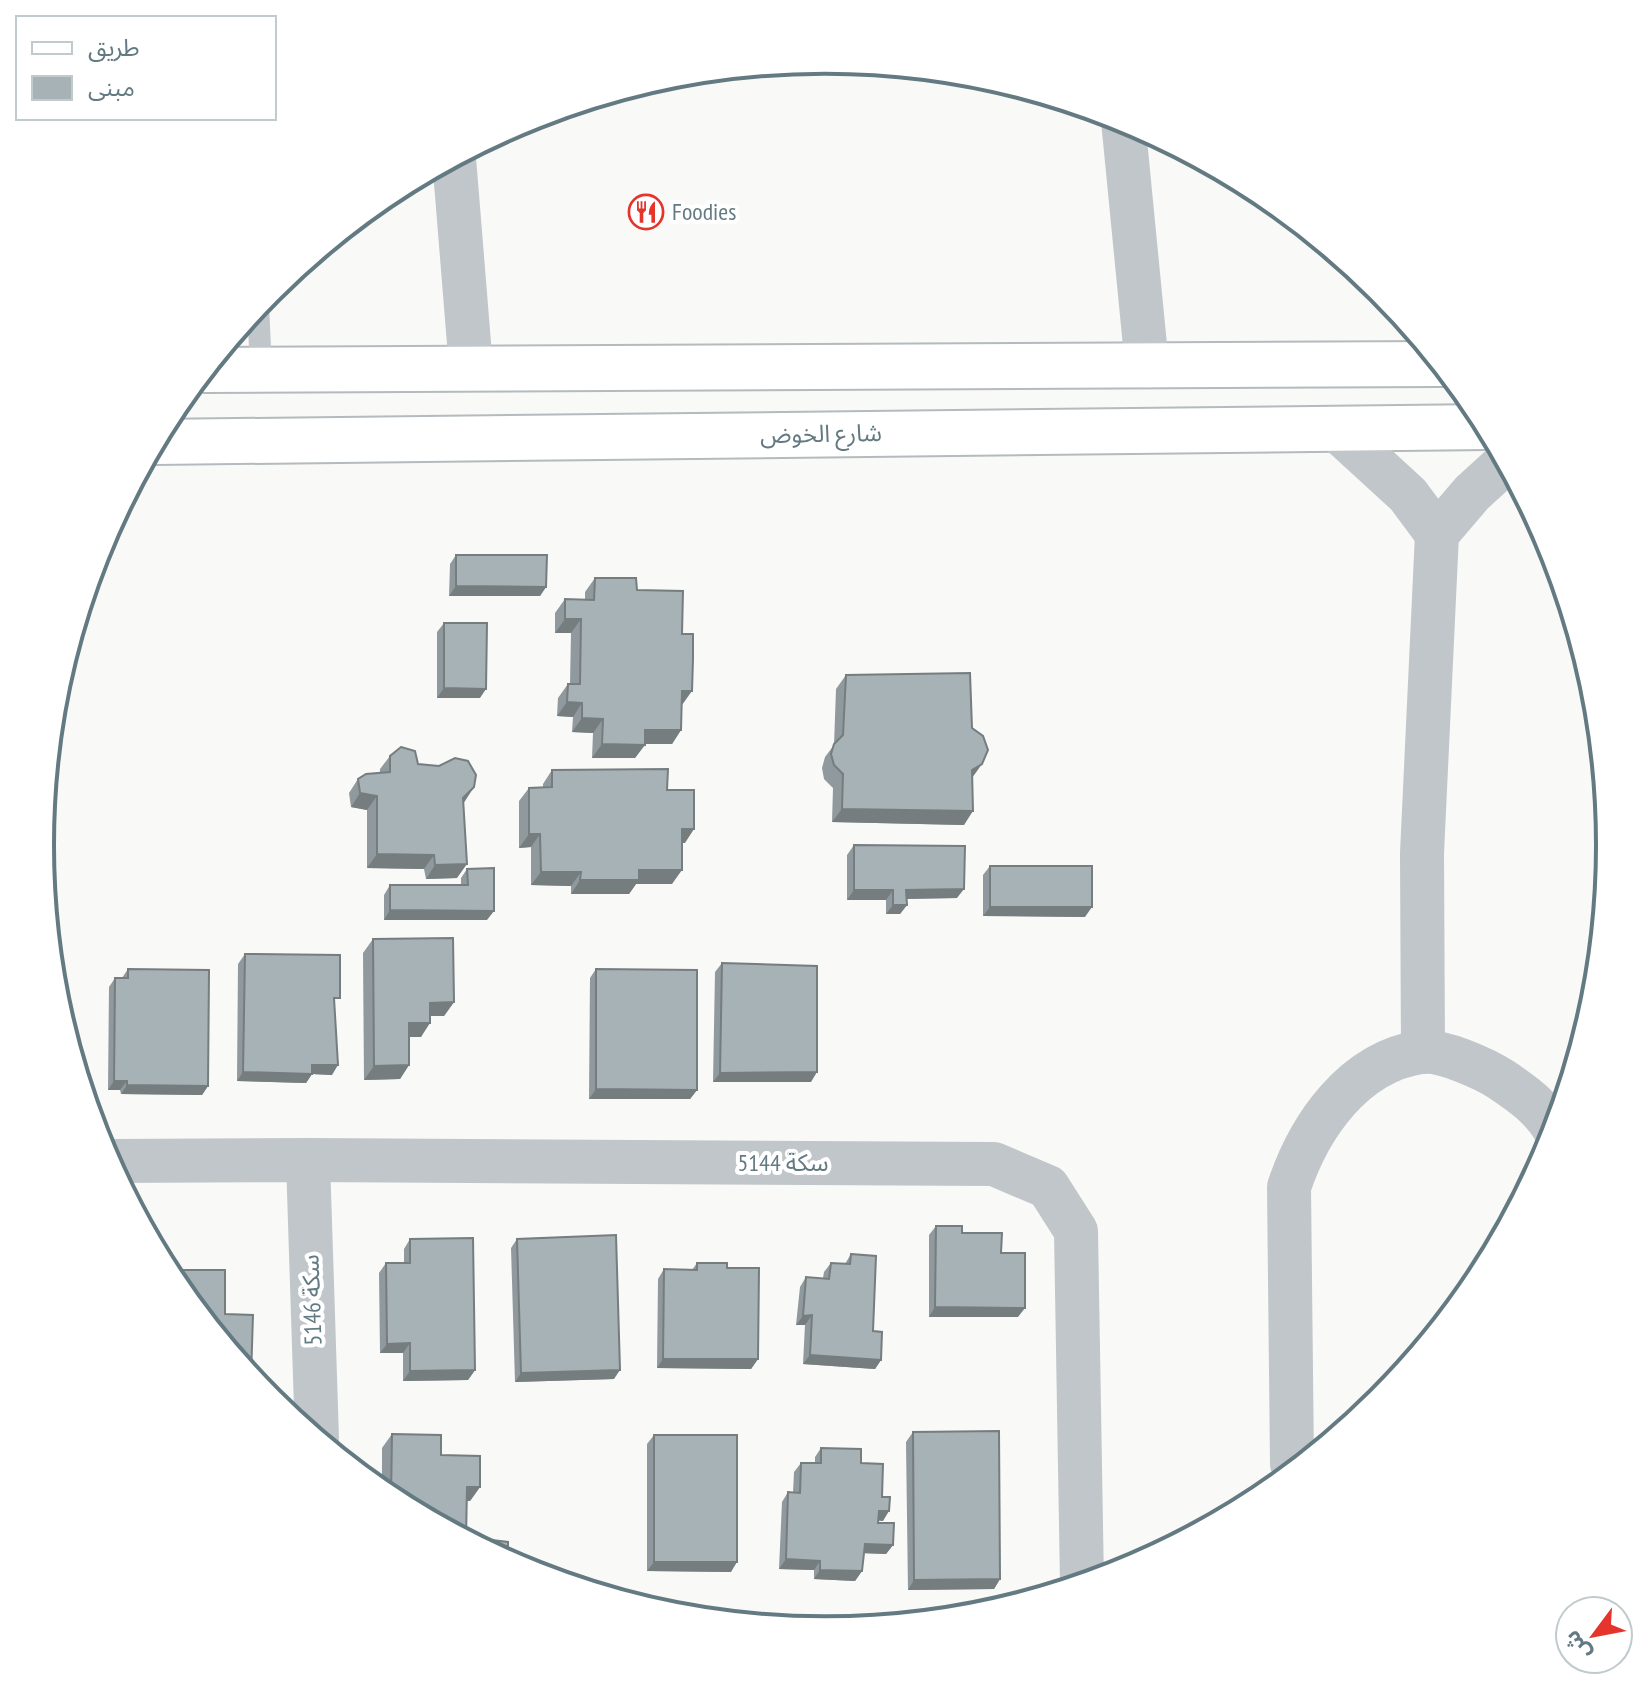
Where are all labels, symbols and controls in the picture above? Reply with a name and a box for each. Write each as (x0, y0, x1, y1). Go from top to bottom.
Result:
legend (16, 16, 276, 120)
text: طريق (88, 32, 140, 63)
text: مبنى (88, 72, 135, 103)
restaurant icon: Foodies (627, 193, 665, 231)
place label: Foodies (672, 196, 736, 227)
street label: شارع الخوض (760, 417, 882, 452)
street label: سكة 5144 (738, 1147, 828, 1178)
street label: سكة 5146 (294, 1254, 329, 1346)
north arrow (1554, 1595, 1634, 1675)
text: ش (1557, 1625, 1597, 1666)

